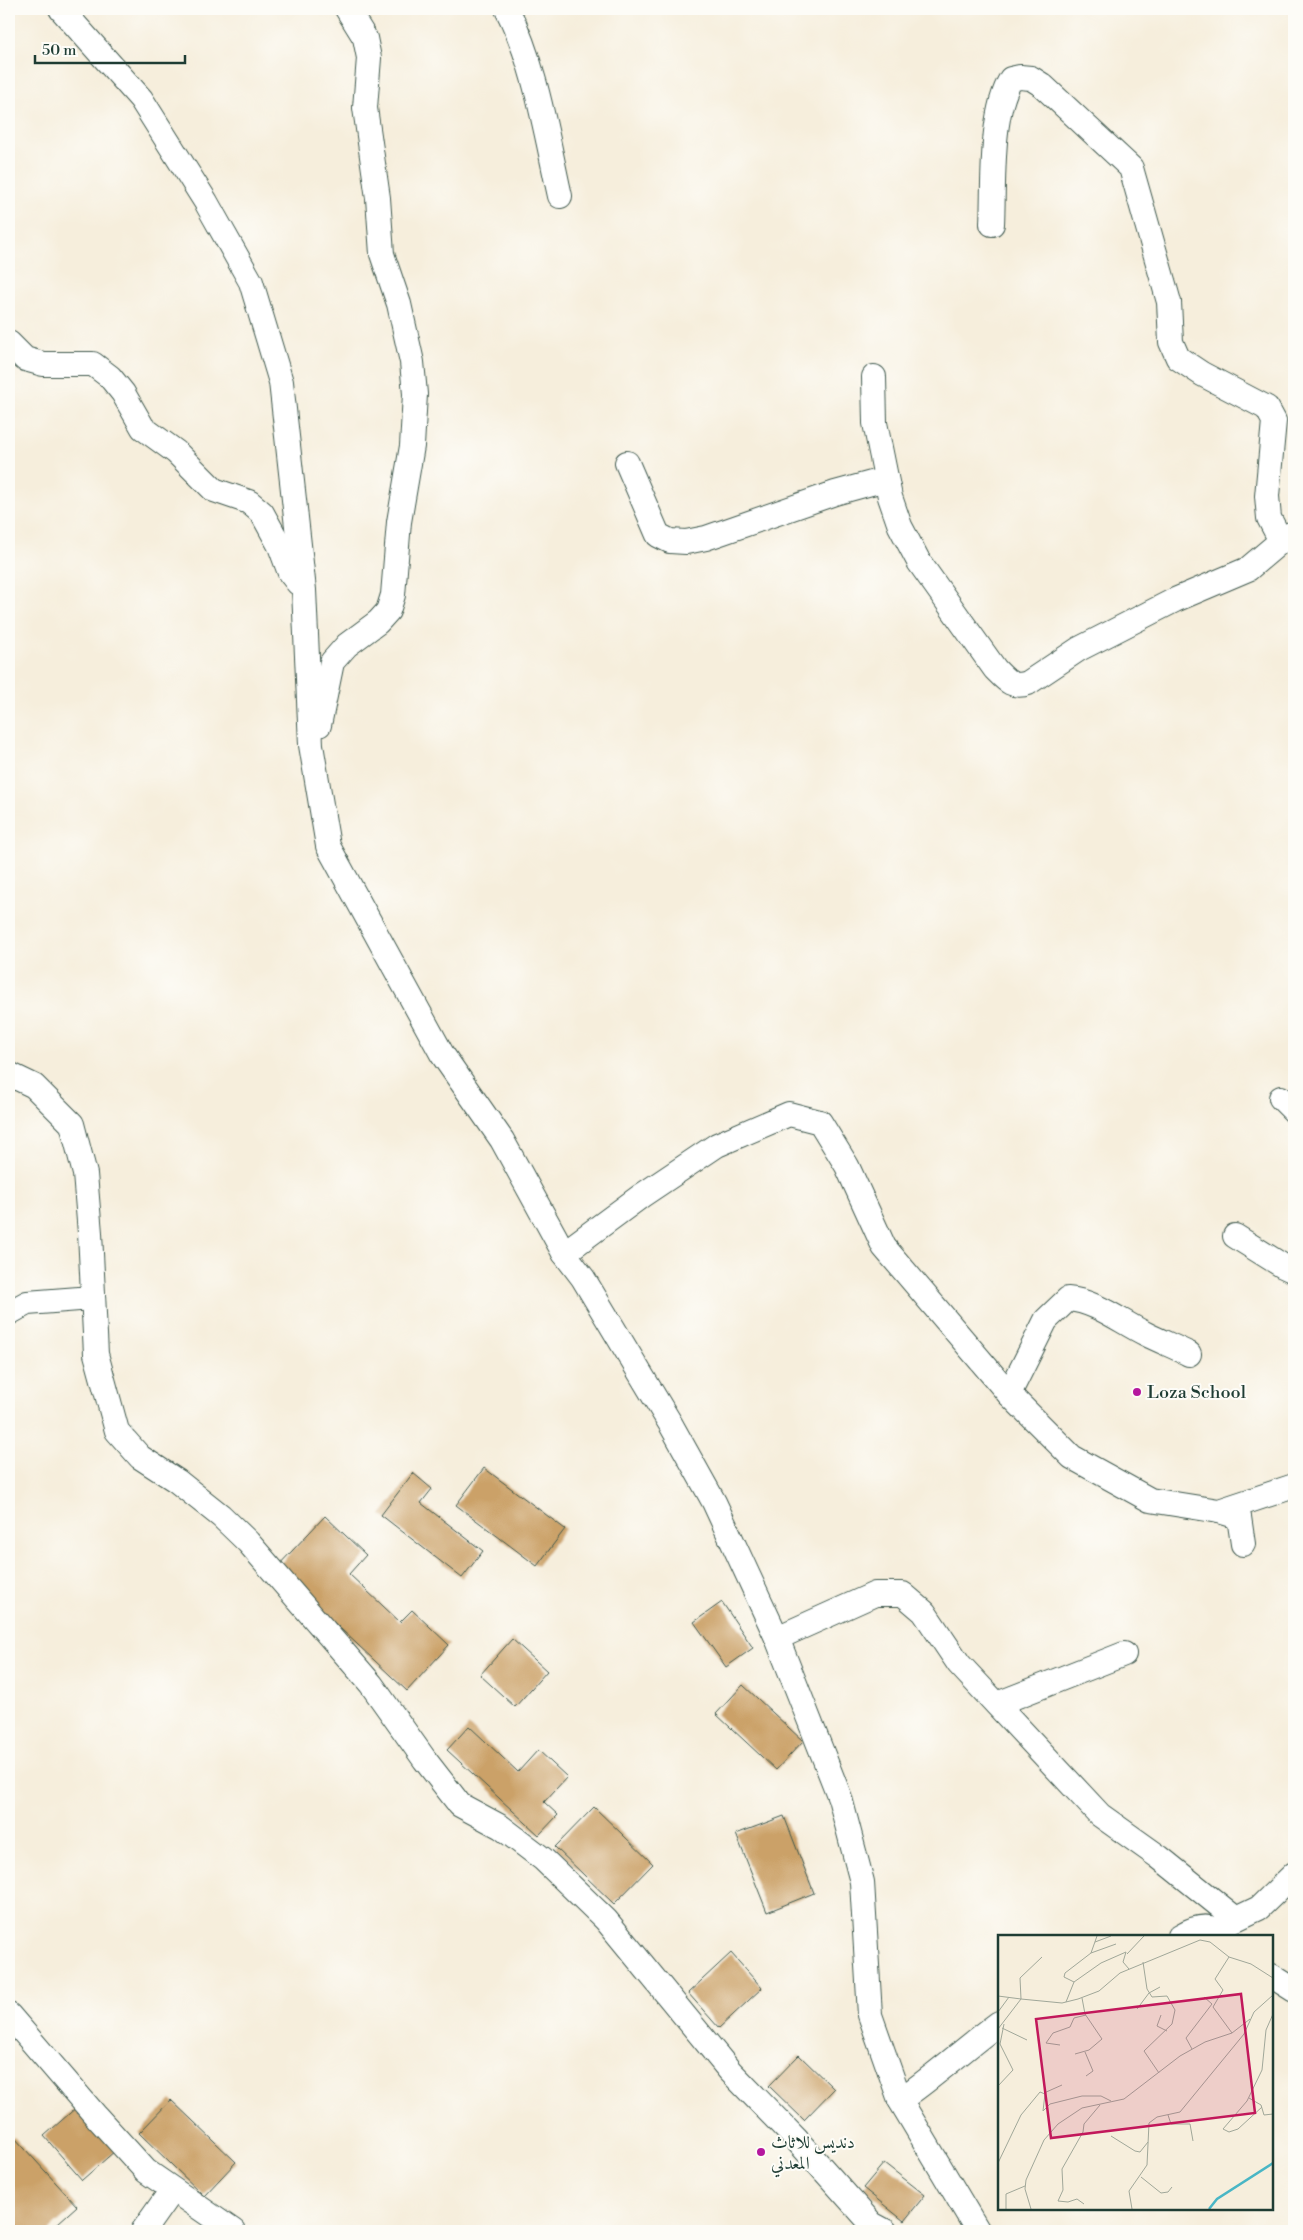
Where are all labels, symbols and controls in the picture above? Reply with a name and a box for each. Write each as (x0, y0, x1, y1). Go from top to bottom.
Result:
scale bar (35, 32, 185, 64)
text: 50 m (42, 41, 76, 60)
place label: Loza School (1147, 1381, 1247, 1404)
marker: Loza School (1131, 1386, 1143, 1398)
inset map (998, 1935, 1273, 2210)
place label: دنديس للاثاث المعدني (771, 2131, 855, 2178)
marker: دنديس للاثاث المعدني (755, 2146, 767, 2158)

